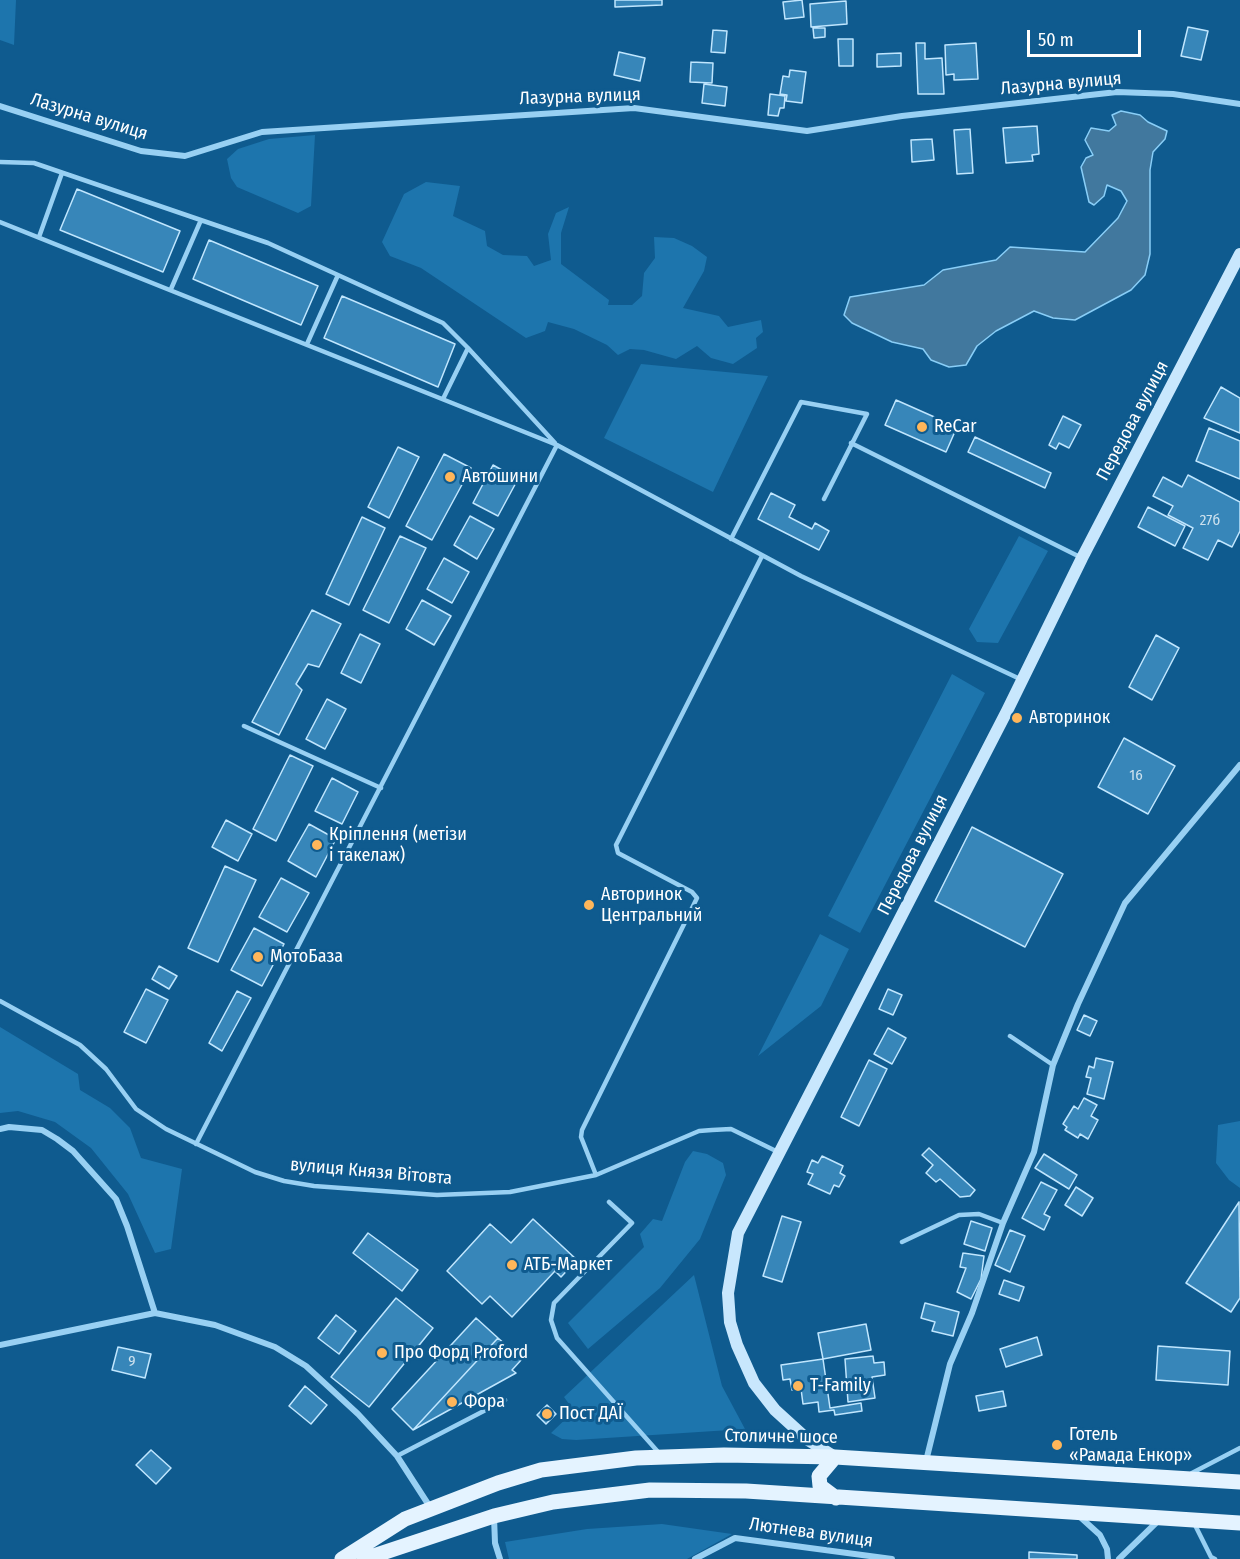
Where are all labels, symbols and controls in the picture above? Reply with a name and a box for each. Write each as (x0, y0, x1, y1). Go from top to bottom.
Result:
scale bar (1030, 18, 1144, 56)
text: 50 m (1038, 29, 1074, 51)
street label: Лазурна вулиця (1000, 68, 1122, 100)
street label: Лазурна вулиця (519, 84, 641, 110)
street label: Лазурна вулиця (28, 89, 150, 145)
street label: Передова вулиця (1092, 357, 1174, 485)
place label: ReCar (934, 416, 976, 438)
marker: ReCar (915, 420, 929, 434)
place label: Автошини (462, 466, 538, 488)
marker: Автошини (443, 470, 457, 484)
house number: 27б (1200, 512, 1220, 530)
place label: Авторинок (1029, 707, 1110, 729)
marker: Авторинок (1010, 711, 1024, 725)
house number: 16 (1129, 767, 1143, 785)
street label: Передова вулиця (873, 791, 953, 919)
place label: Кріплення (метізи і такелаж) (329, 824, 467, 866)
marker: Кріплення (метізи і такелаж) (310, 838, 324, 852)
place label: Авторинок Центральний (601, 884, 702, 926)
marker: Авторинок Центральний (582, 898, 596, 912)
place label: МотоБаза (270, 946, 343, 968)
marker: МотоБаза (251, 950, 265, 964)
street label: вулиця Князя Вітовта (289, 1154, 453, 1190)
place label: АТБ-Маркет (524, 1254, 612, 1276)
marker: АТБ-Маркет (505, 1258, 519, 1272)
place label: Про Форд Proford (394, 1342, 528, 1364)
marker: Про Форд Proford (375, 1346, 389, 1360)
house number: 9 (128, 1353, 136, 1371)
place label: T-Family (810, 1375, 871, 1397)
marker: T-Family (791, 1379, 805, 1393)
place label: Фора (464, 1391, 505, 1413)
marker: Фора (445, 1395, 459, 1409)
place label: Пост ДАЇ (559, 1403, 623, 1425)
marker: Пост ДАЇ (540, 1407, 554, 1421)
place label: Готель «Рамада Енкор» (1069, 1424, 1192, 1466)
street label: Столичне шосе (724, 1425, 838, 1449)
marker: Готель «Рамада Енкор» (1050, 1438, 1064, 1452)
street label: Лютнева вулиця (748, 1514, 874, 1552)

